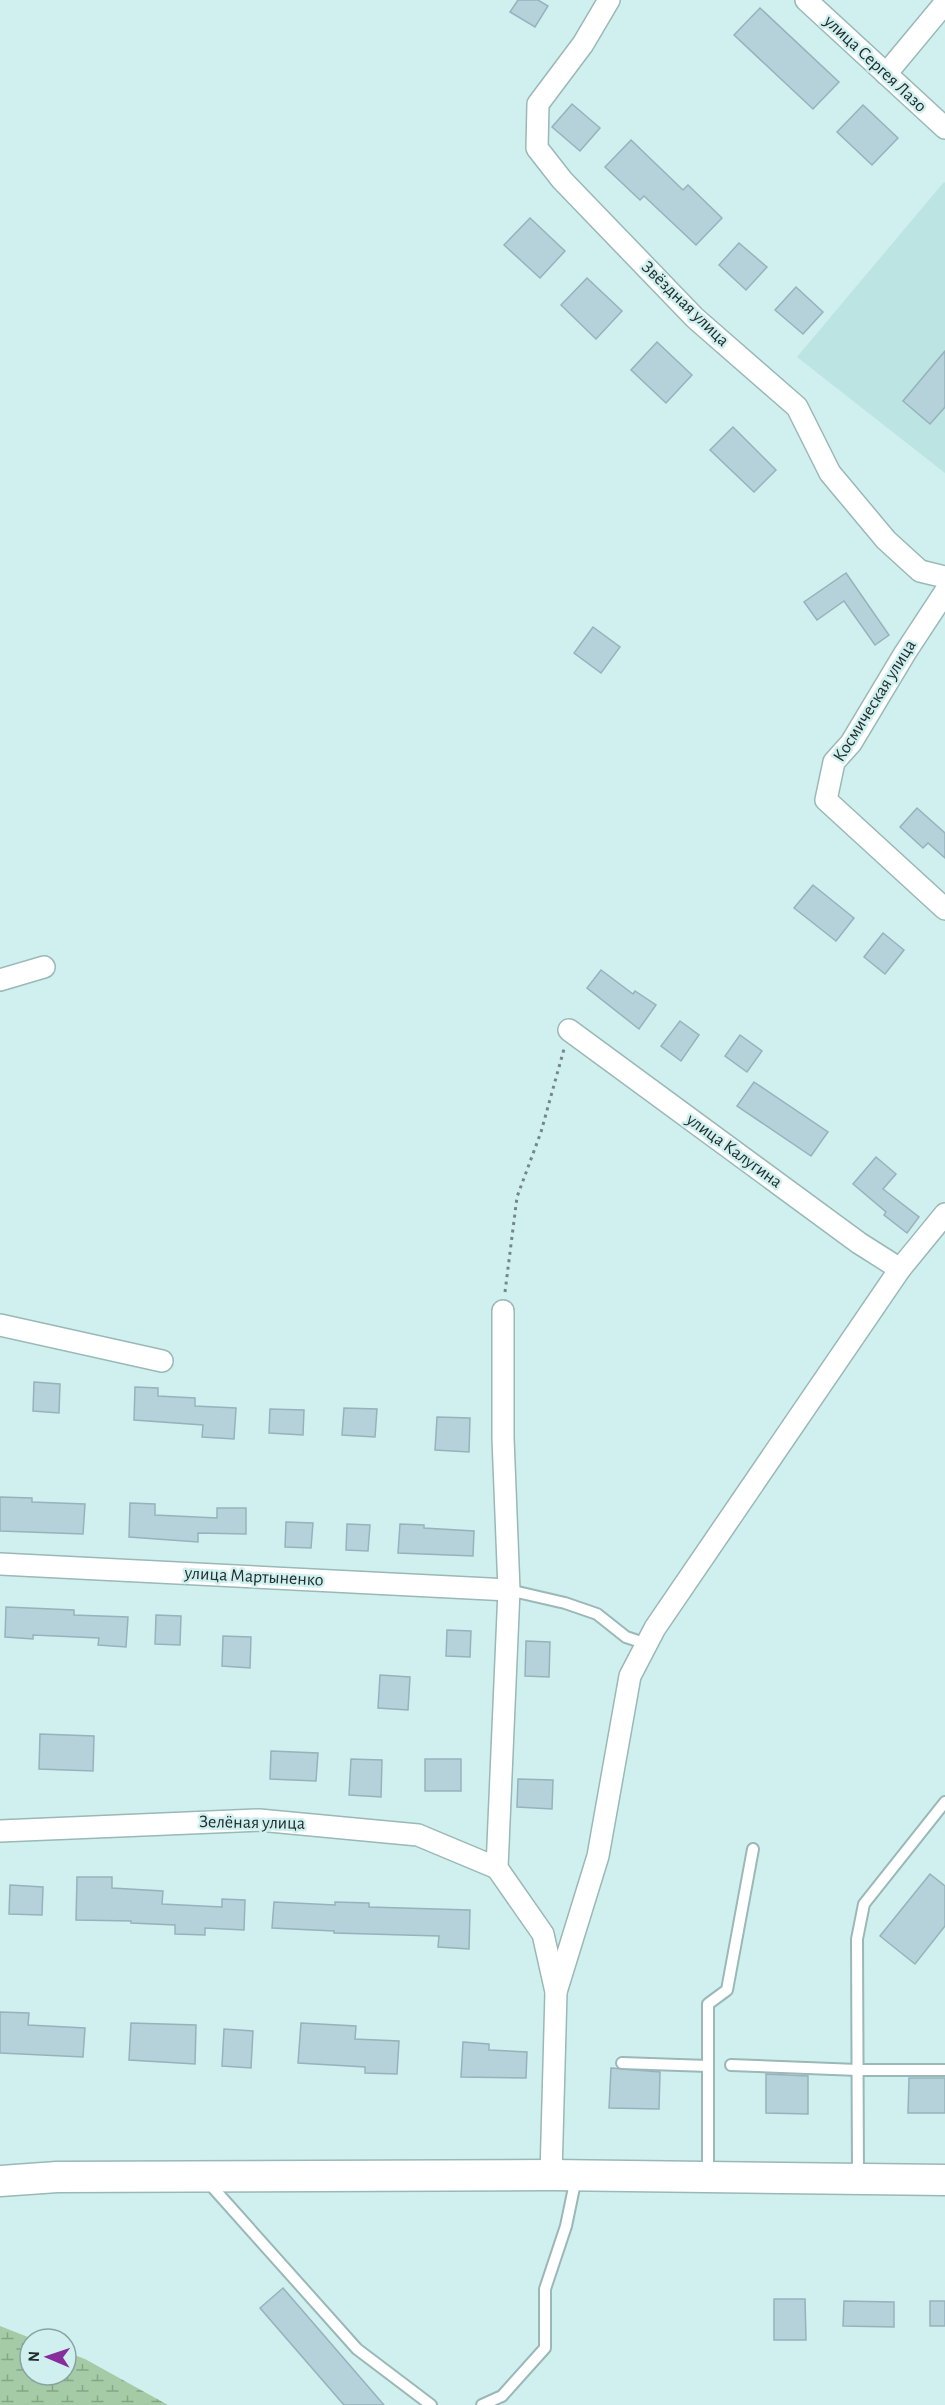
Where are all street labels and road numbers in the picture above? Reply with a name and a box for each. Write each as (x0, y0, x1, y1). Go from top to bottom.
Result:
street label: улица Сергея Лазо (820, 12, 930, 116)
street label: Звёздная улица (638, 258, 732, 350)
street label: Космическая улица (830, 637, 920, 765)
street label: улица Калугина (682, 1110, 785, 1192)
street label: улица Мартыненко (183, 1564, 324, 1590)
street label: Зелёная улица (199, 1813, 305, 1833)

